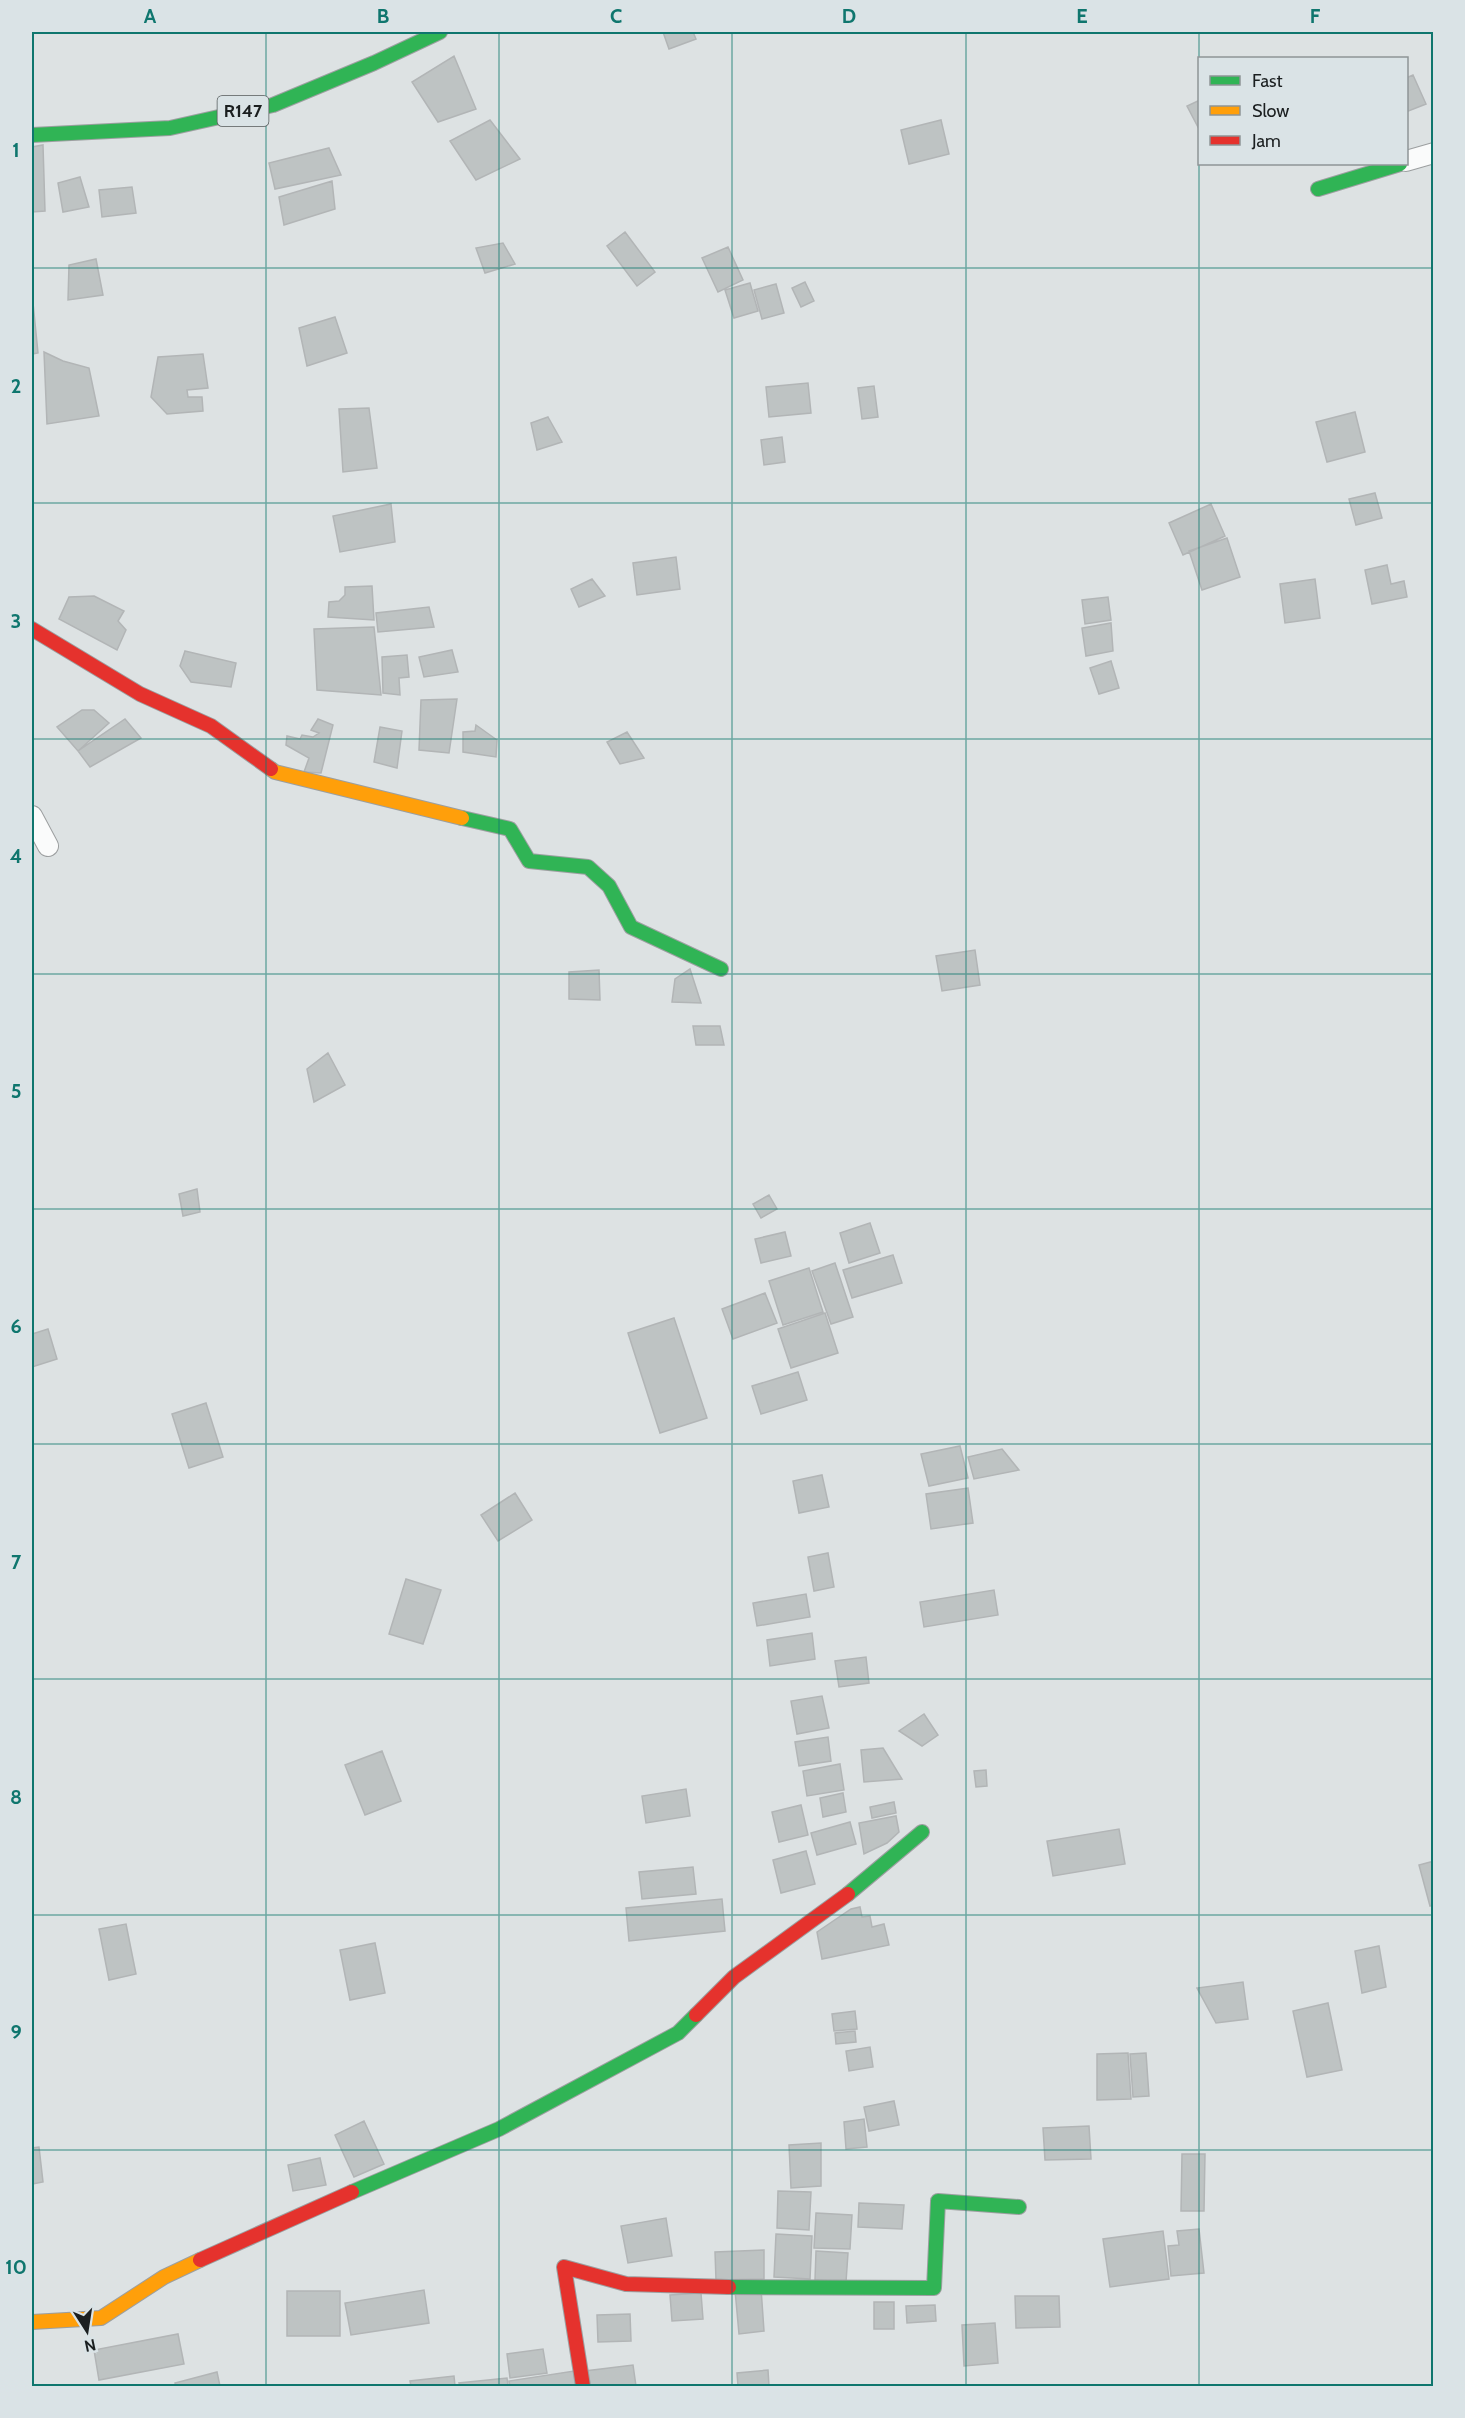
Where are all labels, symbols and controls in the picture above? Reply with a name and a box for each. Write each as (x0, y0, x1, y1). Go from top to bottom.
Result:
text: A (144, 4, 157, 28)
text: B (377, 4, 389, 28)
text: C (610, 4, 622, 28)
text: D (842, 4, 856, 28)
text: E (1076, 4, 1088, 28)
text: F (1310, 4, 1321, 28)
legend (1198, 57, 1408, 165)
text: Fast (1252, 70, 1283, 92)
road number: R147 (218, 96, 268, 126)
text: Slow (1252, 100, 1289, 122)
text: Jam (1251, 130, 1281, 152)
text: 1 (12, 138, 20, 162)
text: 2 (11, 374, 21, 398)
text: 3 (11, 609, 21, 633)
text: 4 (10, 844, 22, 868)
text: 5 (11, 1079, 21, 1103)
text: 6 (10, 1314, 22, 1338)
text: 7 (11, 1550, 22, 1574)
text: 8 (10, 1785, 22, 1809)
text: 9 (10, 2020, 22, 2044)
text: 10 (5, 2255, 27, 2279)
north arrow (57, 2301, 117, 2361)
text: N (83, 2335, 98, 2356)

